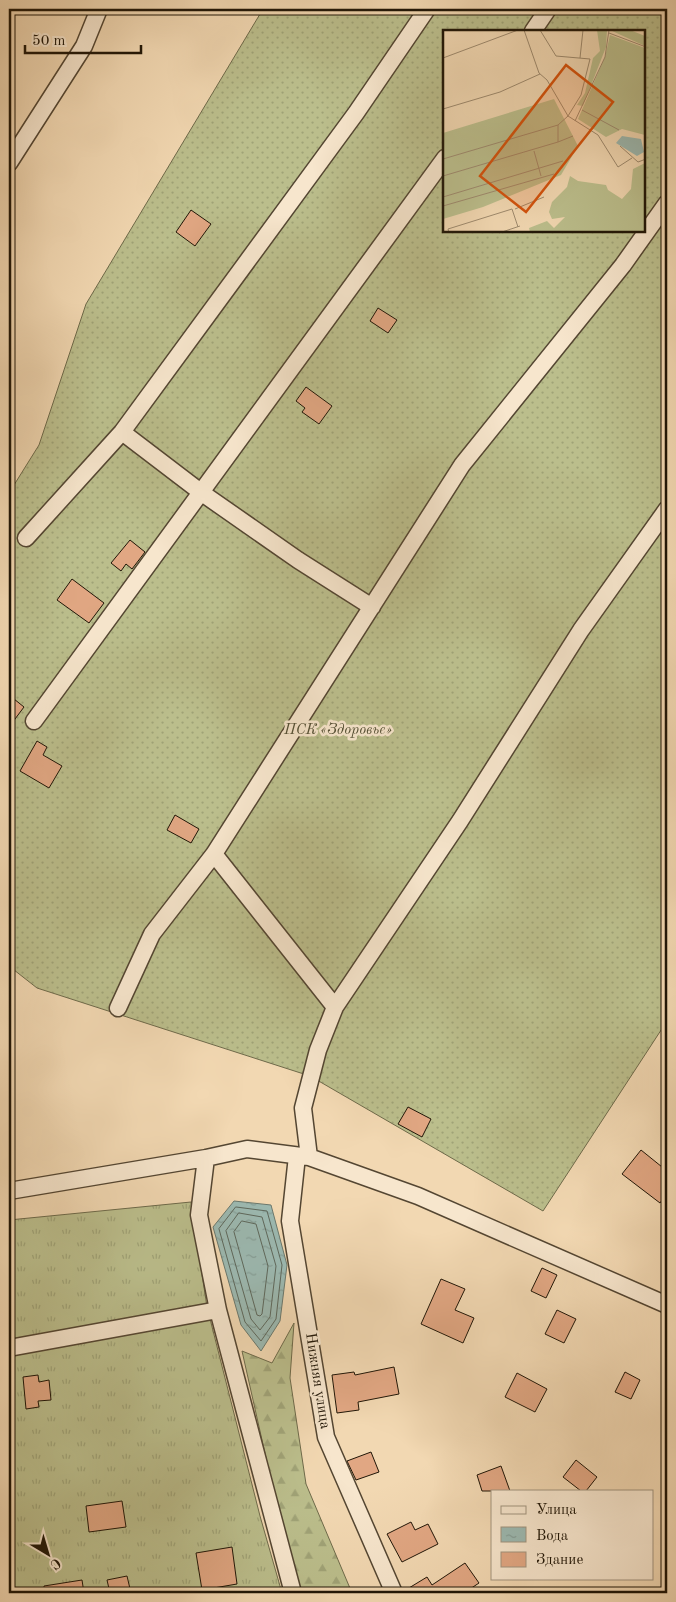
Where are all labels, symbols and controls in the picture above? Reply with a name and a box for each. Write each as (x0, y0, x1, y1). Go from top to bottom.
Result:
scale bar (25, 22, 141, 54)
inset map (443, 30, 646, 232)
text: 50 m (32, 34, 66, 49)
park label: ПСК «Здоровье» (283, 722, 392, 738)
street label: Нижняя улица (302, 1332, 332, 1431)
legend (491, 1490, 654, 1580)
text: Улица (536, 1503, 577, 1518)
text: Вода (536, 1529, 569, 1544)
north arrow (22, 1530, 72, 1580)
text: Здание (536, 1553, 583, 1568)
text: С (47, 1555, 63, 1572)

